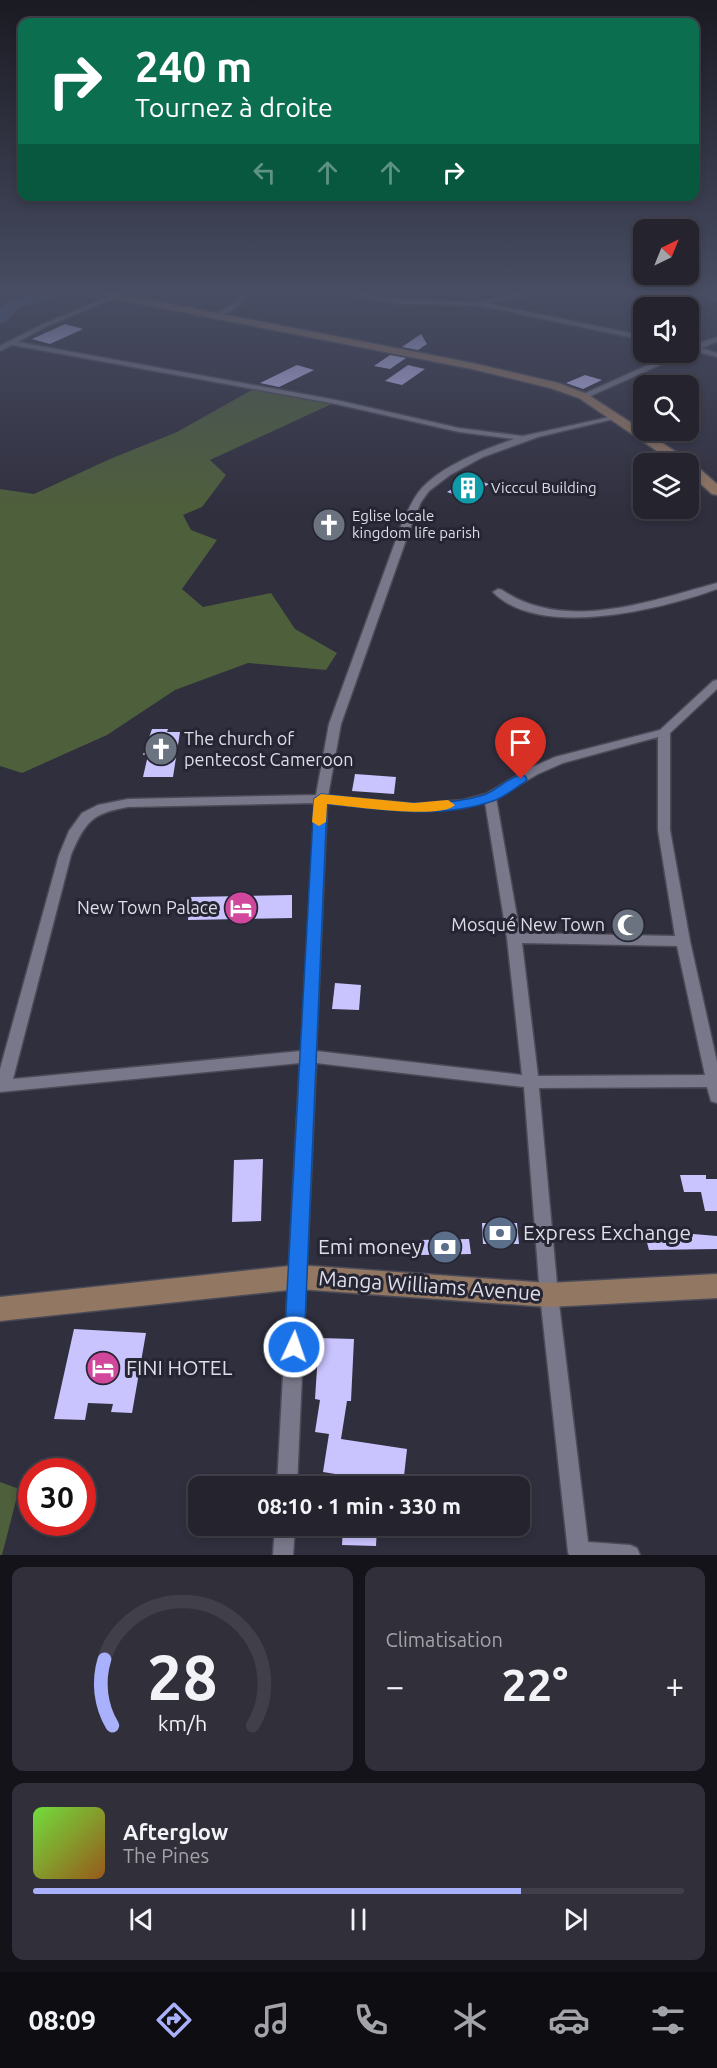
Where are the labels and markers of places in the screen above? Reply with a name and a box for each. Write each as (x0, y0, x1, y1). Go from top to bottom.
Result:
building icon: Vicccul Building (450, 470, 486, 506)
place label: Vicccul Building (491, 479, 597, 496)
church icon: Eglise locale kingdom life parish (311, 507, 347, 543)
place label: Eglise locale kingdom life parish (352, 507, 480, 541)
pin (495, 717, 546, 779)
place label: The church of pentecost Cameroon (184, 728, 354, 769)
church icon: The church of pentecost Cameroon (143, 731, 179, 767)
hotel icon: New Town Palace (223, 890, 259, 926)
place label: New Town Palace (77, 897, 218, 917)
mosque icon: Mosqué New Town (610, 907, 646, 943)
place label: Mosqué New Town (451, 914, 605, 934)
bank icon: Express Exchange (482, 1215, 518, 1251)
place label: Express Exchange (523, 1220, 691, 1244)
bank icon: Emi money (427, 1229, 463, 1265)
place label: Emi money (318, 1234, 422, 1258)
hotel icon: FINI HOTEL (85, 1350, 121, 1386)
place label: FINI HOTEL (126, 1355, 233, 1379)

